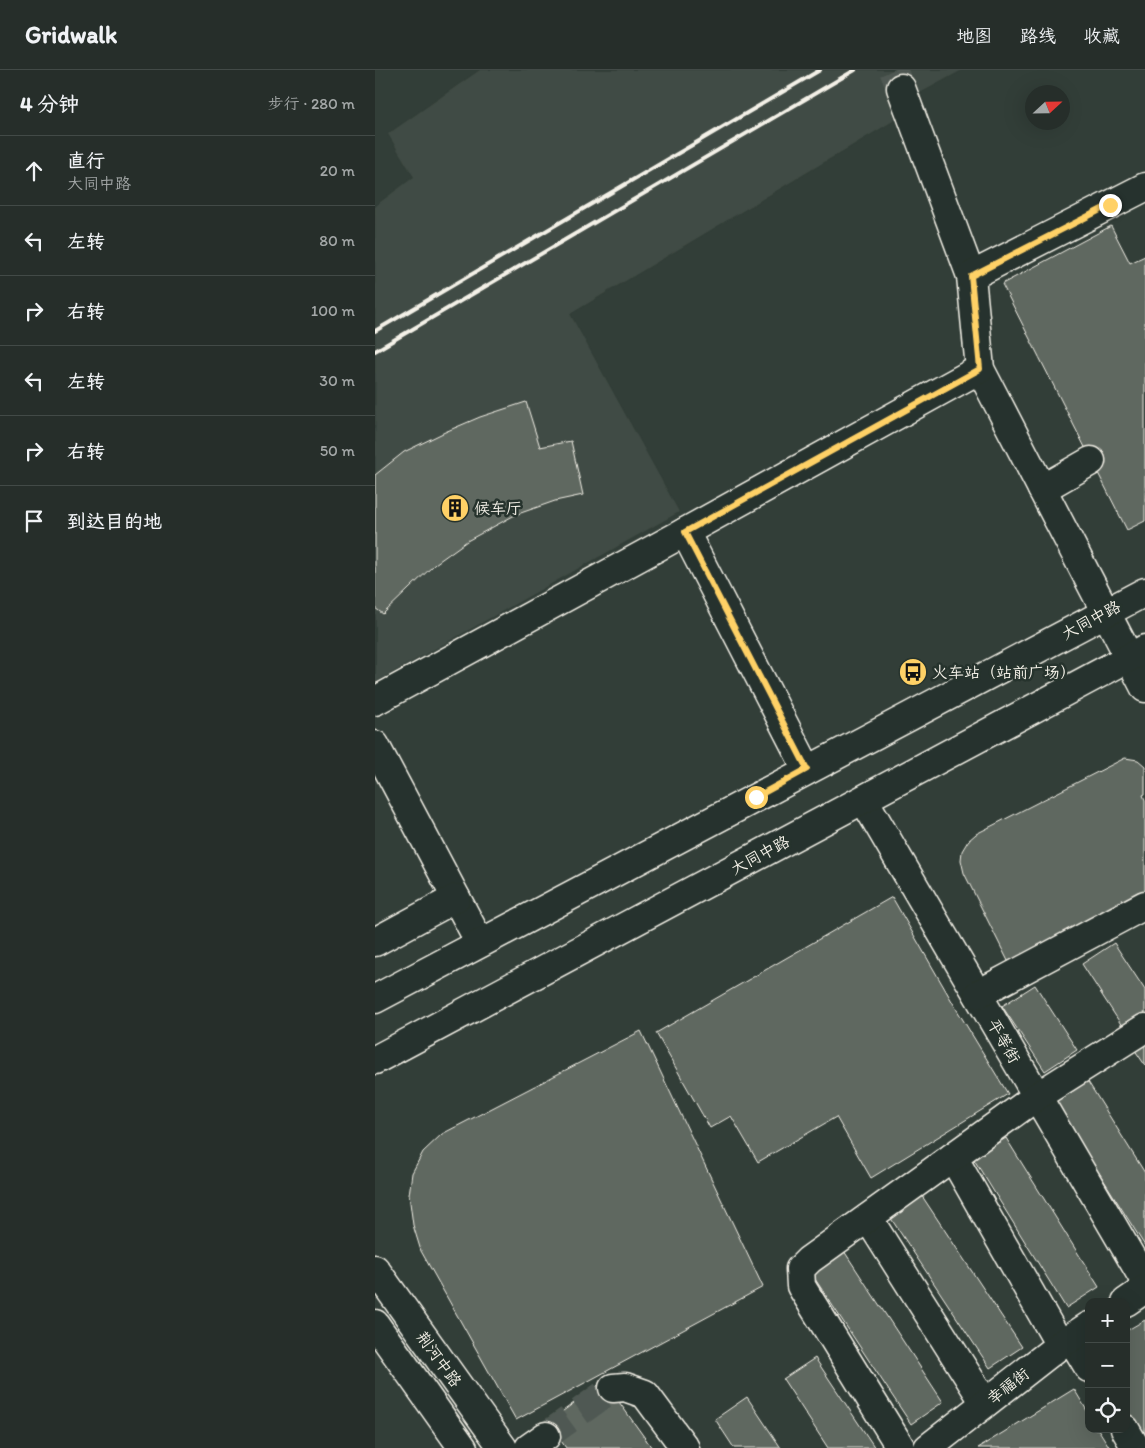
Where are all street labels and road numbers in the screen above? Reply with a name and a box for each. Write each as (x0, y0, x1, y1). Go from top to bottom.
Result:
street label: 大同中路 (1058, 597, 1124, 643)
street label: 大同中路 (727, 832, 793, 878)
street label: 平等街 (984, 1015, 1024, 1067)
street label: 荆河中路 (413, 1328, 465, 1390)
street label: 幸福街 (983, 1364, 1033, 1408)

